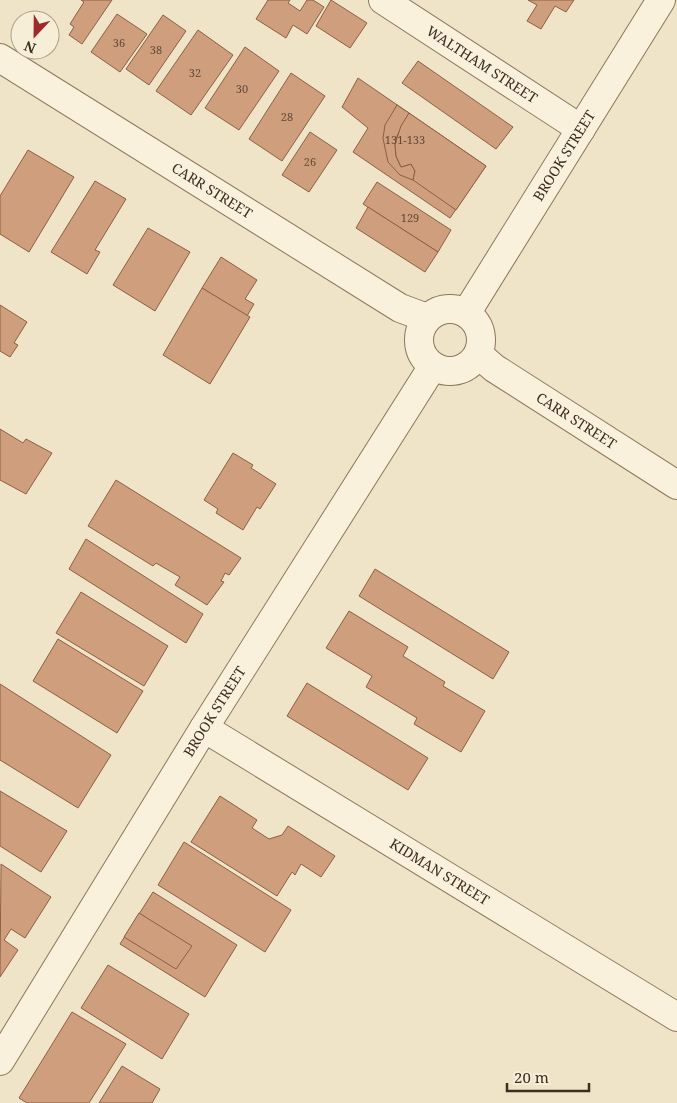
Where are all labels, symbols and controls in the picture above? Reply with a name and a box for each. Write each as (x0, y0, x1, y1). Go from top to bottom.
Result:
north arrow (10, 10, 60, 60)
street label: WALTHAM STREET (423, 21, 542, 107)
house number: 36 (113, 35, 125, 50)
text: N (21, 37, 39, 58)
house number: 38 (150, 42, 162, 57)
house number: 32 (189, 65, 201, 80)
house number: 30 (236, 81, 248, 96)
street label: BROOK STREET (528, 106, 599, 204)
house number: 28 (281, 109, 293, 124)
house number: 131-133 (385, 132, 425, 147)
house number: 26 (304, 154, 316, 169)
street label: CARR STREET (168, 158, 257, 223)
house number: 129 (401, 210, 419, 225)
street label: CARR STREET (533, 388, 621, 453)
street label: BROOK STREET (179, 662, 250, 760)
street label: KIDMAN STREET (386, 834, 494, 909)
scale bar (507, 1060, 590, 1092)
text: 20 m (514, 1067, 549, 1087)

